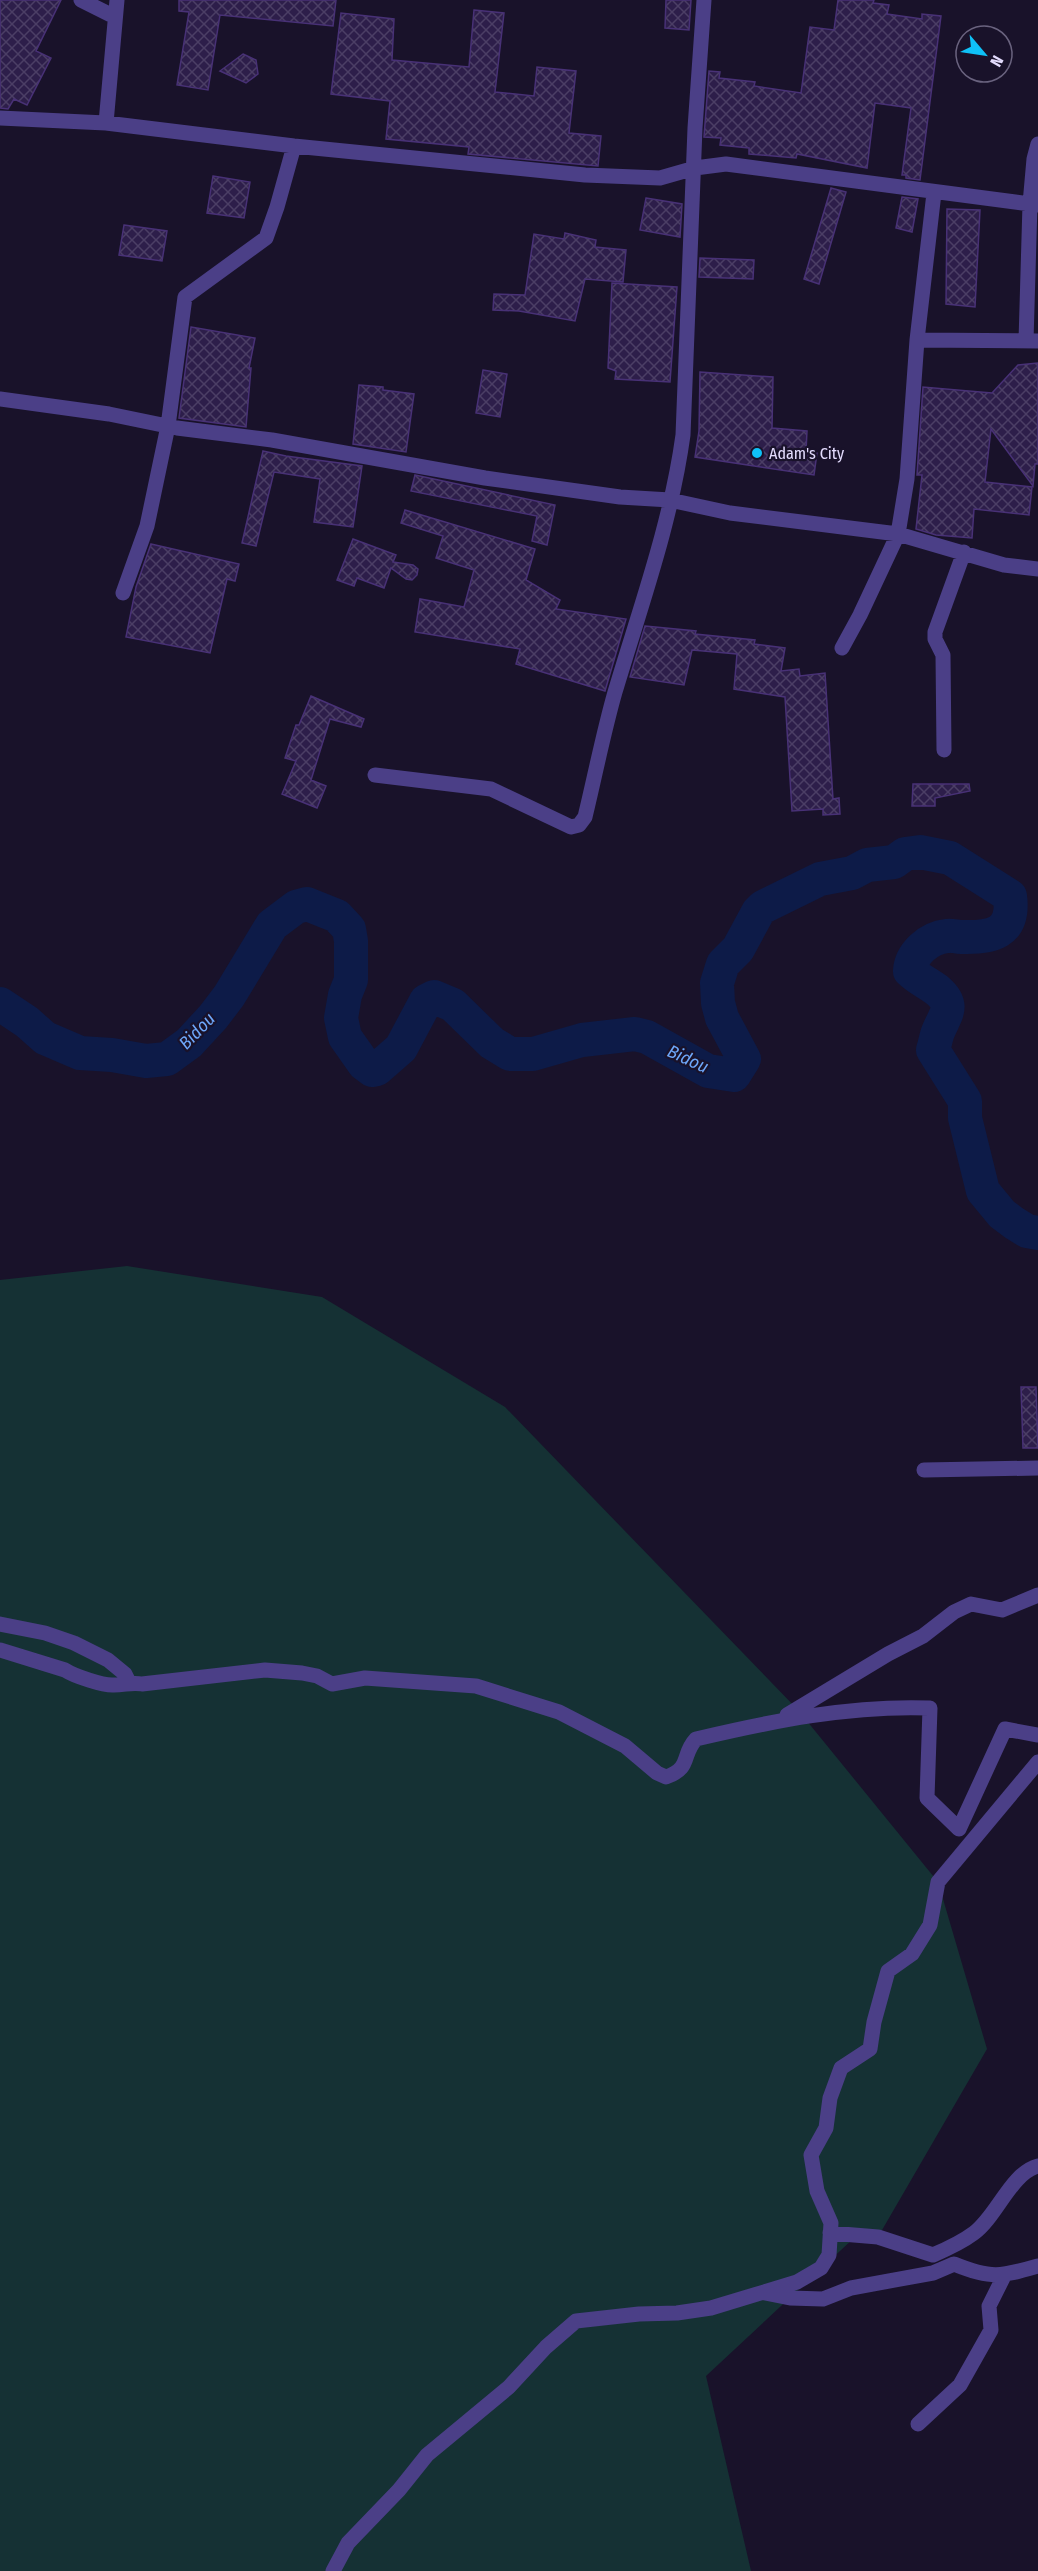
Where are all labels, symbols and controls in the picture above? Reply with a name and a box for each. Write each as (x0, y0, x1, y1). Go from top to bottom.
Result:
north arrow (954, 24, 1014, 84)
text: N (986, 52, 1007, 70)
place label: Adam's City (769, 444, 845, 463)
marker: Adam's City (750, 446, 764, 460)
water label: Bidou (174, 1008, 220, 1054)
water label: Bidou (664, 1040, 712, 1078)

